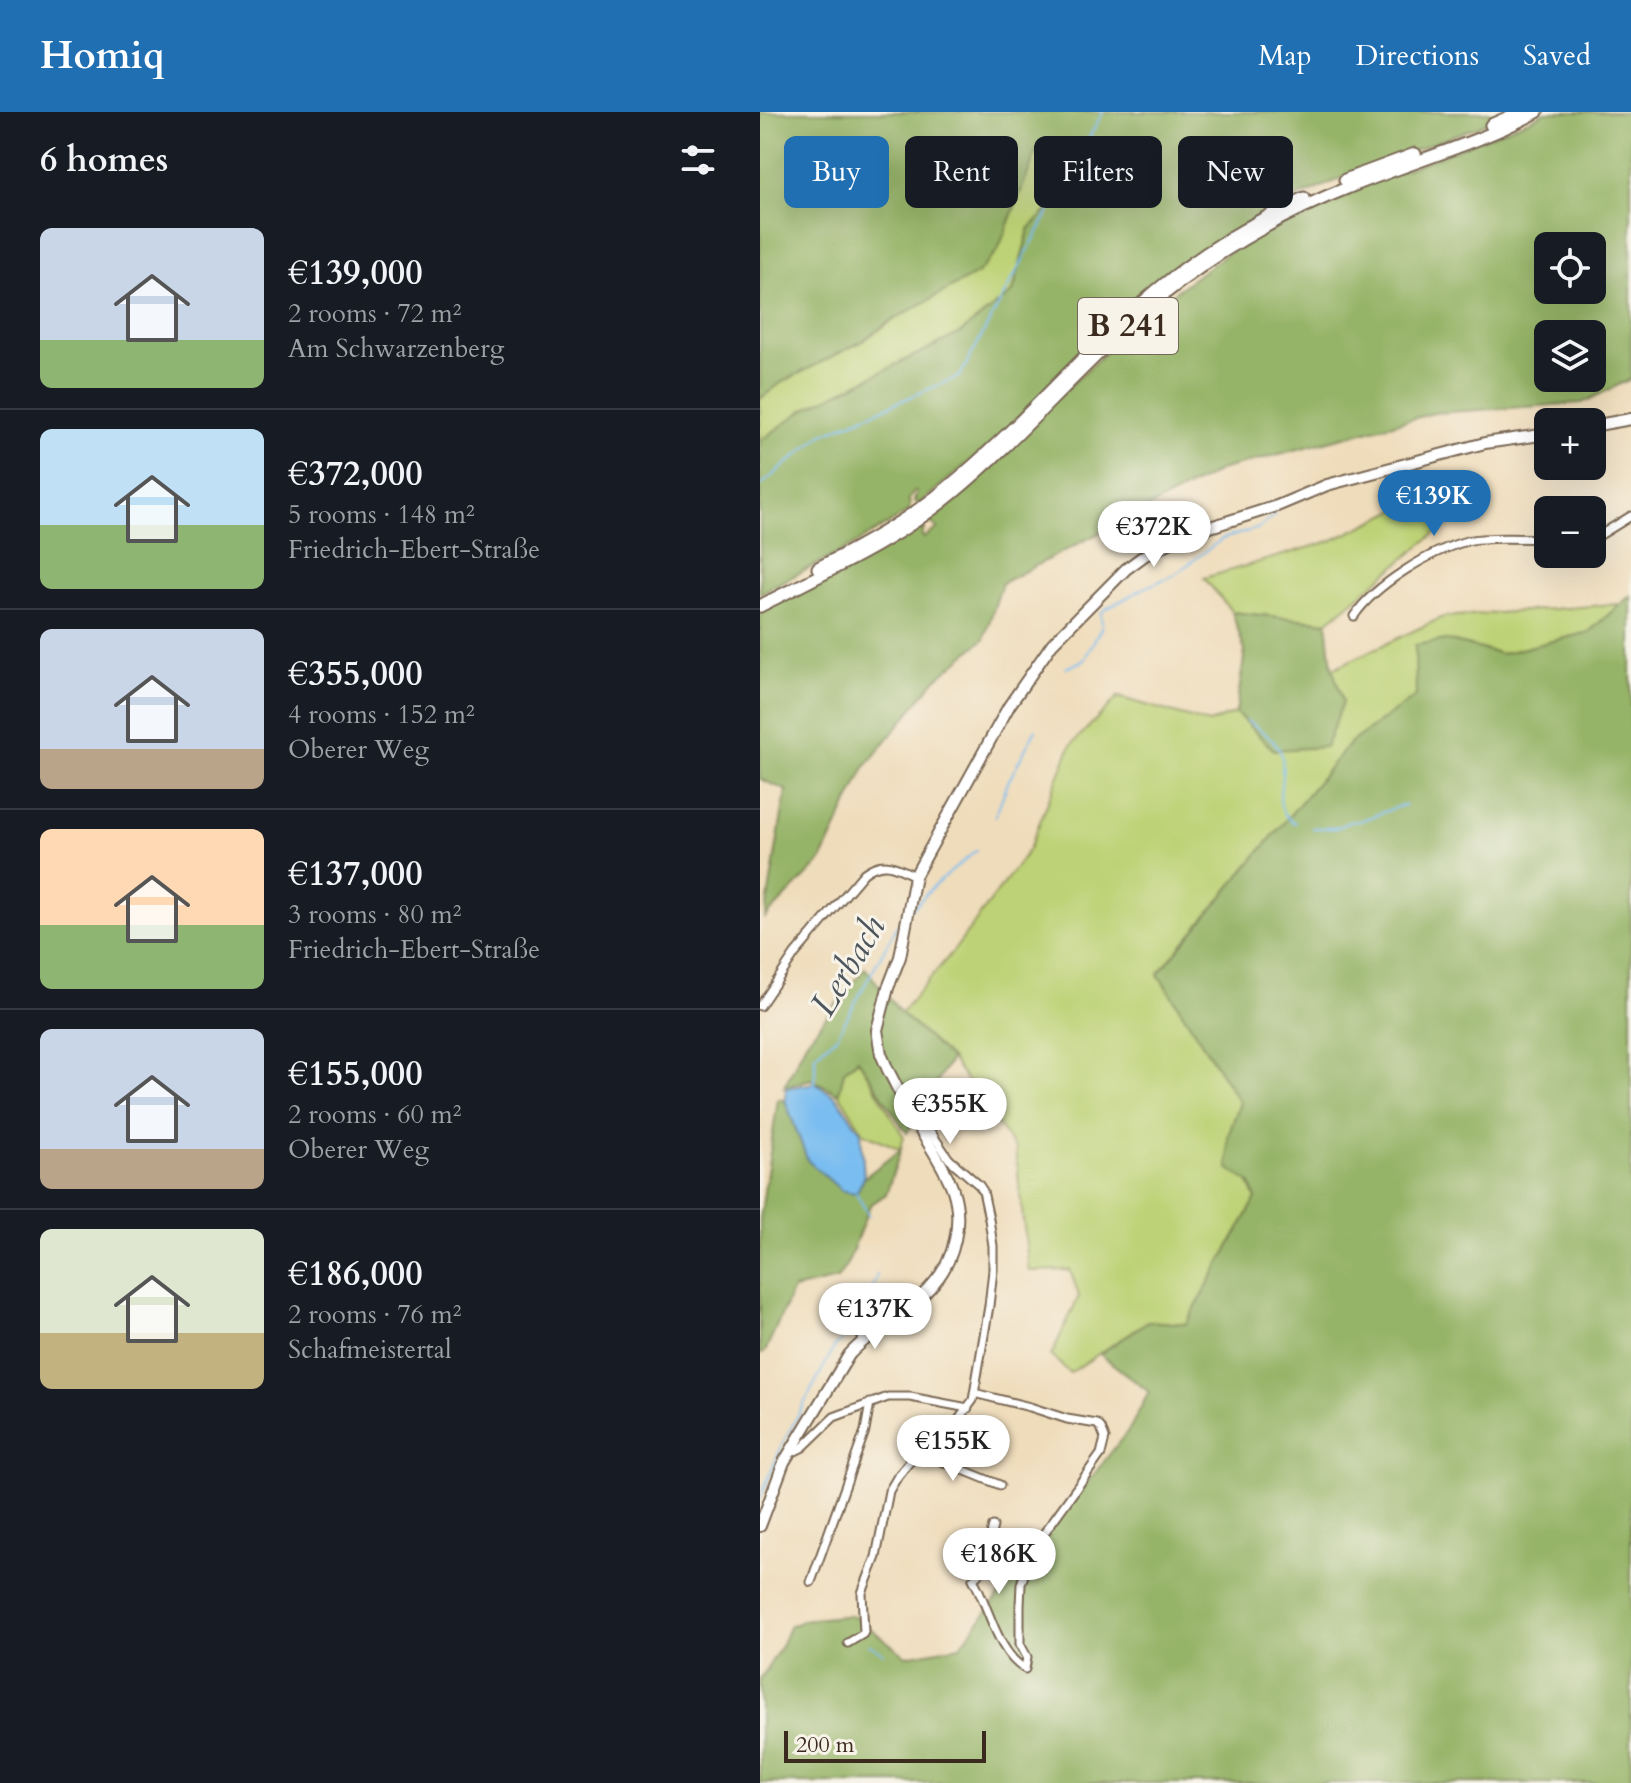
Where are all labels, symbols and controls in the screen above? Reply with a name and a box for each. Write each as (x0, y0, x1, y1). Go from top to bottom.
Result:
text: Homiq (40, 30, 164, 82)
text: Map (1258, 37, 1312, 75)
text: Directions (1356, 37, 1479, 75)
text: Saved (1523, 37, 1591, 75)
chip: Buy (784, 136, 889, 208)
chip: Rent (905, 136, 1018, 208)
chip: Filters (1034, 136, 1162, 208)
chip: New (1178, 136, 1293, 208)
text: 6 homes (40, 137, 168, 183)
icon: filters (676, 138, 720, 182)
map controls (1534, 232, 1606, 568)
button: locate (1534, 232, 1606, 304)
text: €139,000 (288, 250, 423, 296)
icon: home (104, 260, 200, 356)
text: 2 rooms · 72 m² (288, 296, 461, 331)
road number: B 241 (1078, 298, 1178, 354)
button: layers (1534, 320, 1606, 392)
text: Am Schwarzenberg (288, 331, 504, 366)
button: + (1534, 408, 1606, 480)
text: €372,000 (288, 451, 423, 497)
icon: home (104, 461, 200, 557)
pin: €139K (1378, 470, 1490, 538)
text: €139K (1396, 478, 1472, 513)
button: − (1534, 496, 1606, 568)
text: 5 rooms · 148 m² (288, 497, 475, 532)
pin: €372K (1098, 501, 1210, 569)
text: €372K (1116, 509, 1192, 544)
text: Friedrich-Ebert-Straße (288, 532, 540, 567)
text: €355,000 (288, 651, 423, 697)
icon: home (104, 661, 200, 757)
text: 4 rooms · 152 m² (288, 697, 475, 732)
text: Oberer Weg (288, 732, 429, 767)
text: €137,000 (288, 851, 423, 897)
icon: home (104, 861, 200, 957)
text: 3 rooms · 80 m² (288, 897, 461, 932)
water label: Lerbach (799, 907, 897, 1025)
text: Friedrich-Ebert-Straße (288, 932, 540, 967)
text: €155,000 (288, 1051, 423, 1097)
icon: home (104, 1061, 200, 1157)
pin: €355K (894, 1078, 1006, 1146)
text: €355K (912, 1086, 988, 1121)
text: 2 rooms · 60 m² (288, 1097, 461, 1132)
text: Oberer Weg (288, 1132, 429, 1167)
text: €186,000 (288, 1251, 423, 1297)
icon: home (104, 1261, 200, 1357)
pin: €137K (819, 1283, 931, 1351)
text: €137K (837, 1291, 913, 1326)
text: 2 rooms · 76 m² (288, 1297, 461, 1332)
text: Schafmeistertal (288, 1332, 452, 1367)
pin: €155K (897, 1415, 1009, 1483)
text: €155K (915, 1423, 991, 1458)
pin: €186K (943, 1528, 1055, 1596)
text: €186K (961, 1536, 1037, 1571)
scale bar (784, 1727, 986, 1763)
text: 200 m (796, 1730, 854, 1760)

